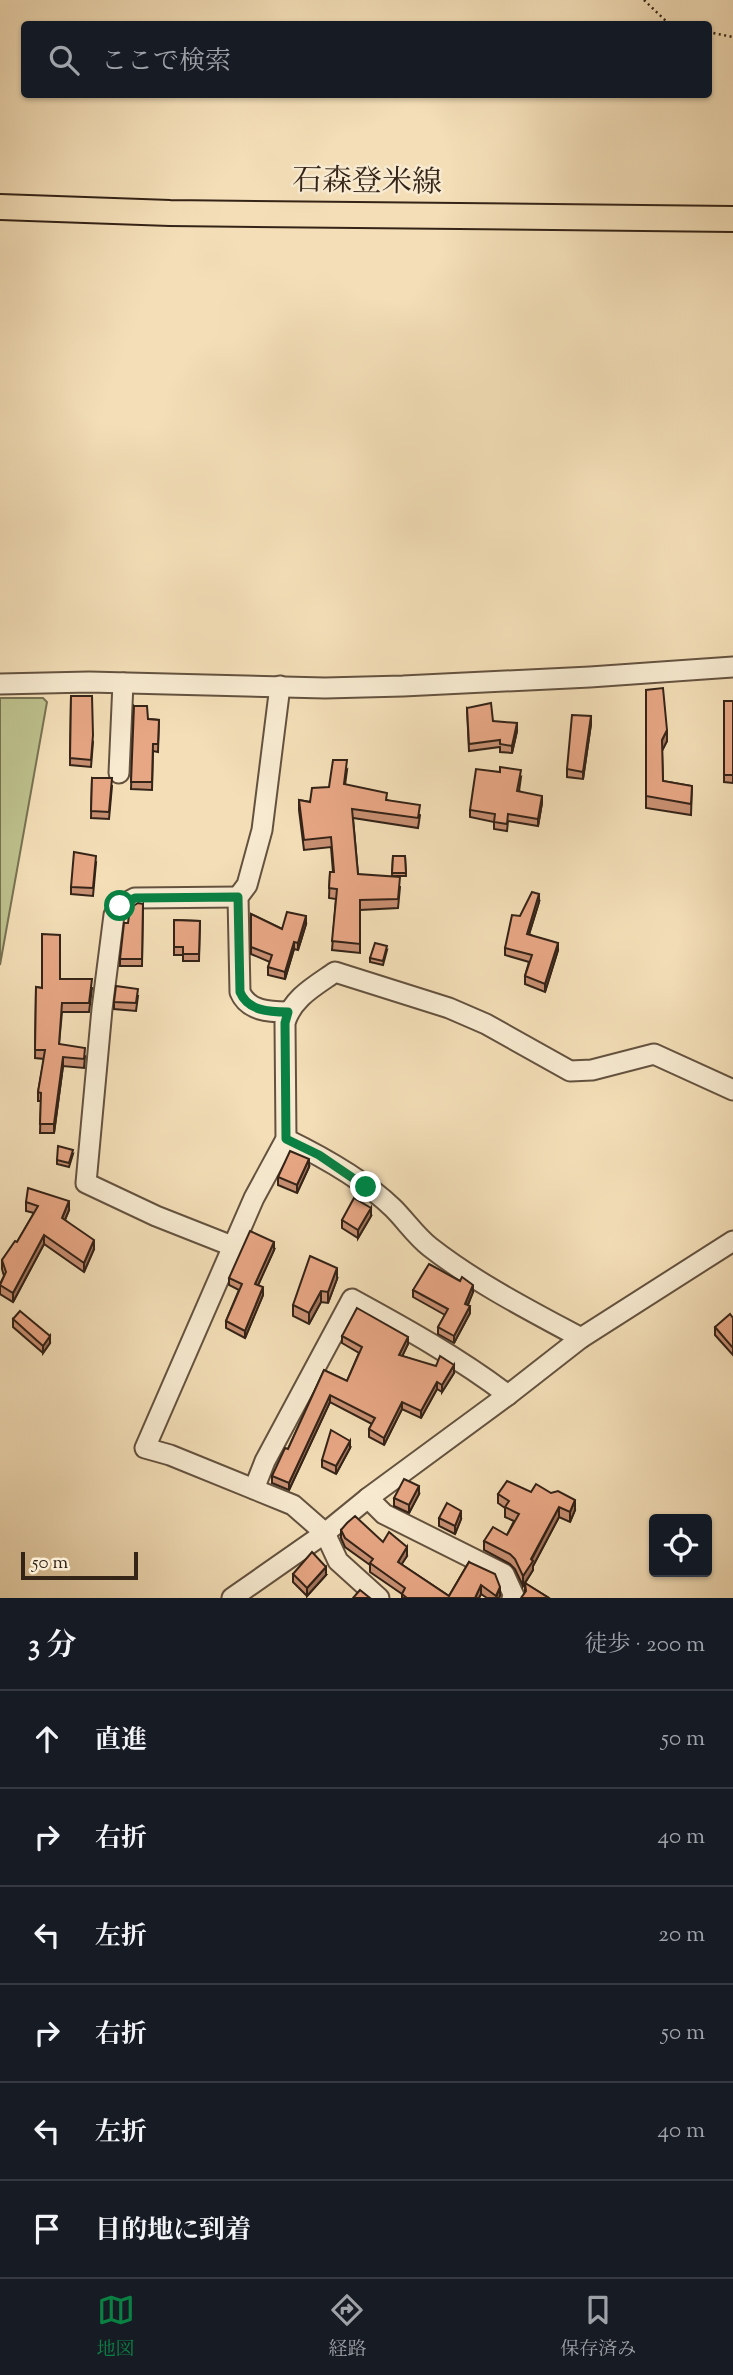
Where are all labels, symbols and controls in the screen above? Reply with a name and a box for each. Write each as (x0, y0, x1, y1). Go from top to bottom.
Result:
search box (21, 21, 712, 98)
icon: search (45, 41, 83, 79)
text: ここで検索 (101, 44, 231, 81)
street label: 石森登米線 (292, 160, 442, 206)
route start (104, 890, 135, 921)
route end (350, 1171, 381, 1202)
map controls (649, 1514, 712, 1577)
button: locate (649, 1514, 712, 1577)
scale bar (21, 1549, 138, 1581)
text: 50 m (32, 1550, 68, 1577)
text: 3 分 (28, 1625, 77, 1668)
text: 徒歩 · 200 m (584, 1629, 705, 1662)
icon: ahead (28, 1720, 66, 1758)
text: 直進 (95, 1723, 147, 1760)
text: 50 m (661, 1723, 705, 1756)
icon: right (28, 1818, 66, 1856)
text: 右折 (95, 1821, 147, 1858)
text: 40 m (658, 1821, 705, 1854)
icon: left (28, 1916, 66, 1954)
text: 左折 (95, 1919, 147, 1956)
text: 20 m (658, 1919, 705, 1952)
icon: right (28, 2014, 66, 2052)
text: 右折 (95, 2017, 147, 2054)
text: 50 m (661, 2017, 705, 2050)
icon: left (28, 2112, 66, 2150)
text: 左折 (95, 2115, 147, 2152)
text: 40 m (658, 2115, 705, 2148)
icon: arrive (28, 2210, 66, 2248)
text: 目的地に到着 (95, 2213, 251, 2250)
tab: 地図 (97, 2291, 135, 2364)
tab: 経路 (328, 2291, 366, 2364)
tab: 保存済み (560, 2291, 636, 2364)

